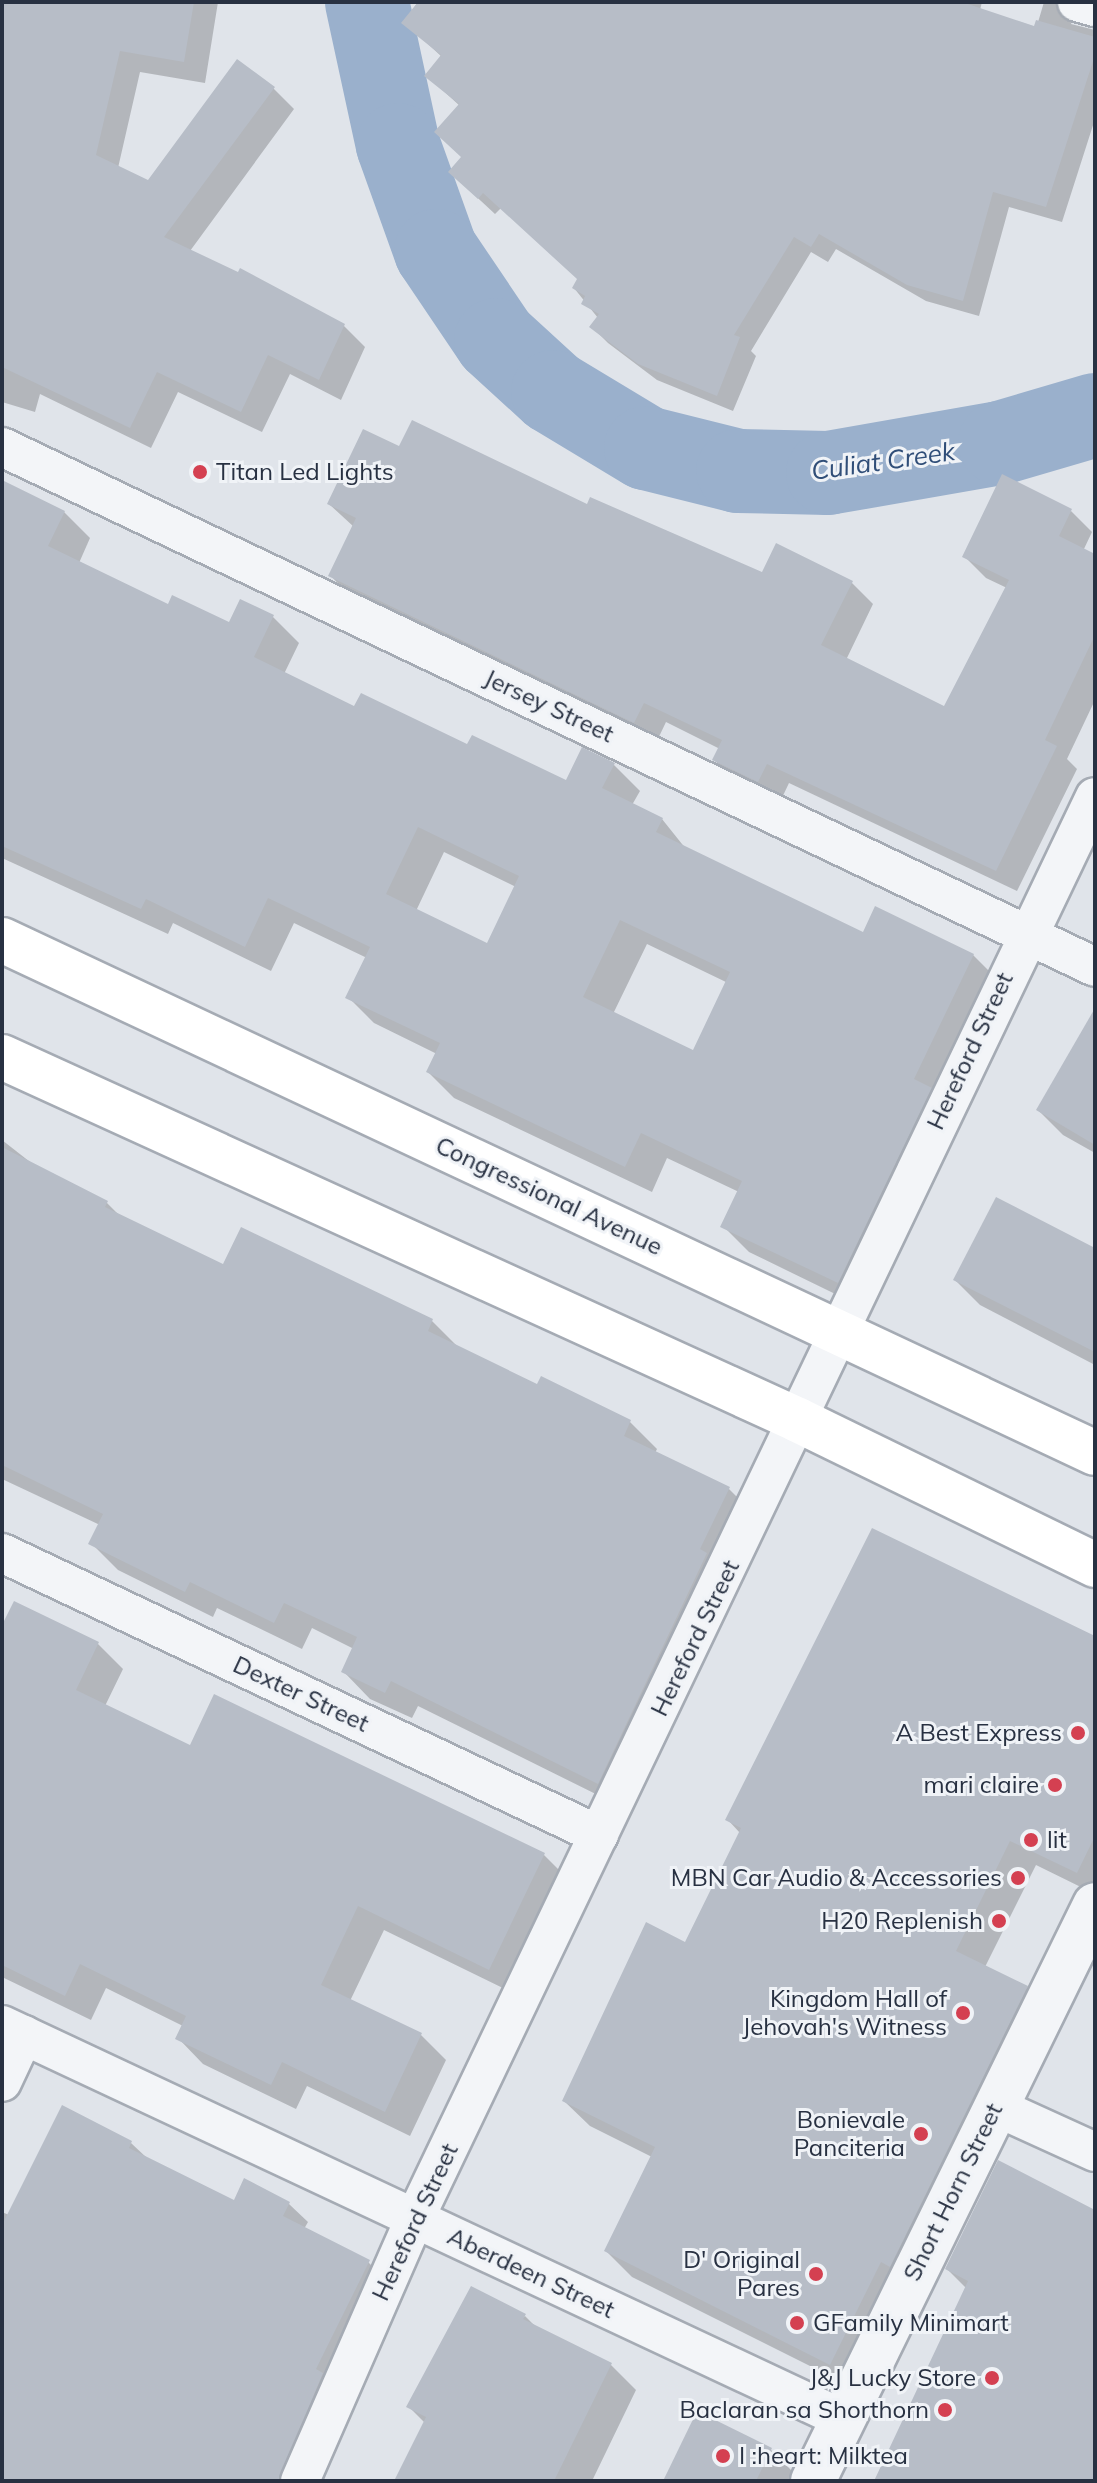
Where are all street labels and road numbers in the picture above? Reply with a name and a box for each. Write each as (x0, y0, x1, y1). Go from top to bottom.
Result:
street label: Jersey Street (480, 663, 618, 749)
street label: Hereford Street (921, 968, 1019, 1134)
street label: Congressional Avenue (431, 1131, 667, 1261)
street label: Hereford Street (645, 1555, 745, 1721)
street label: Dexter Street (229, 1650, 373, 1738)
street label: Short Horn Street (897, 2098, 1009, 2286)
street label: Hereford Street (366, 2139, 464, 2305)
street label: Aberdeen Street (443, 2222, 619, 2324)

